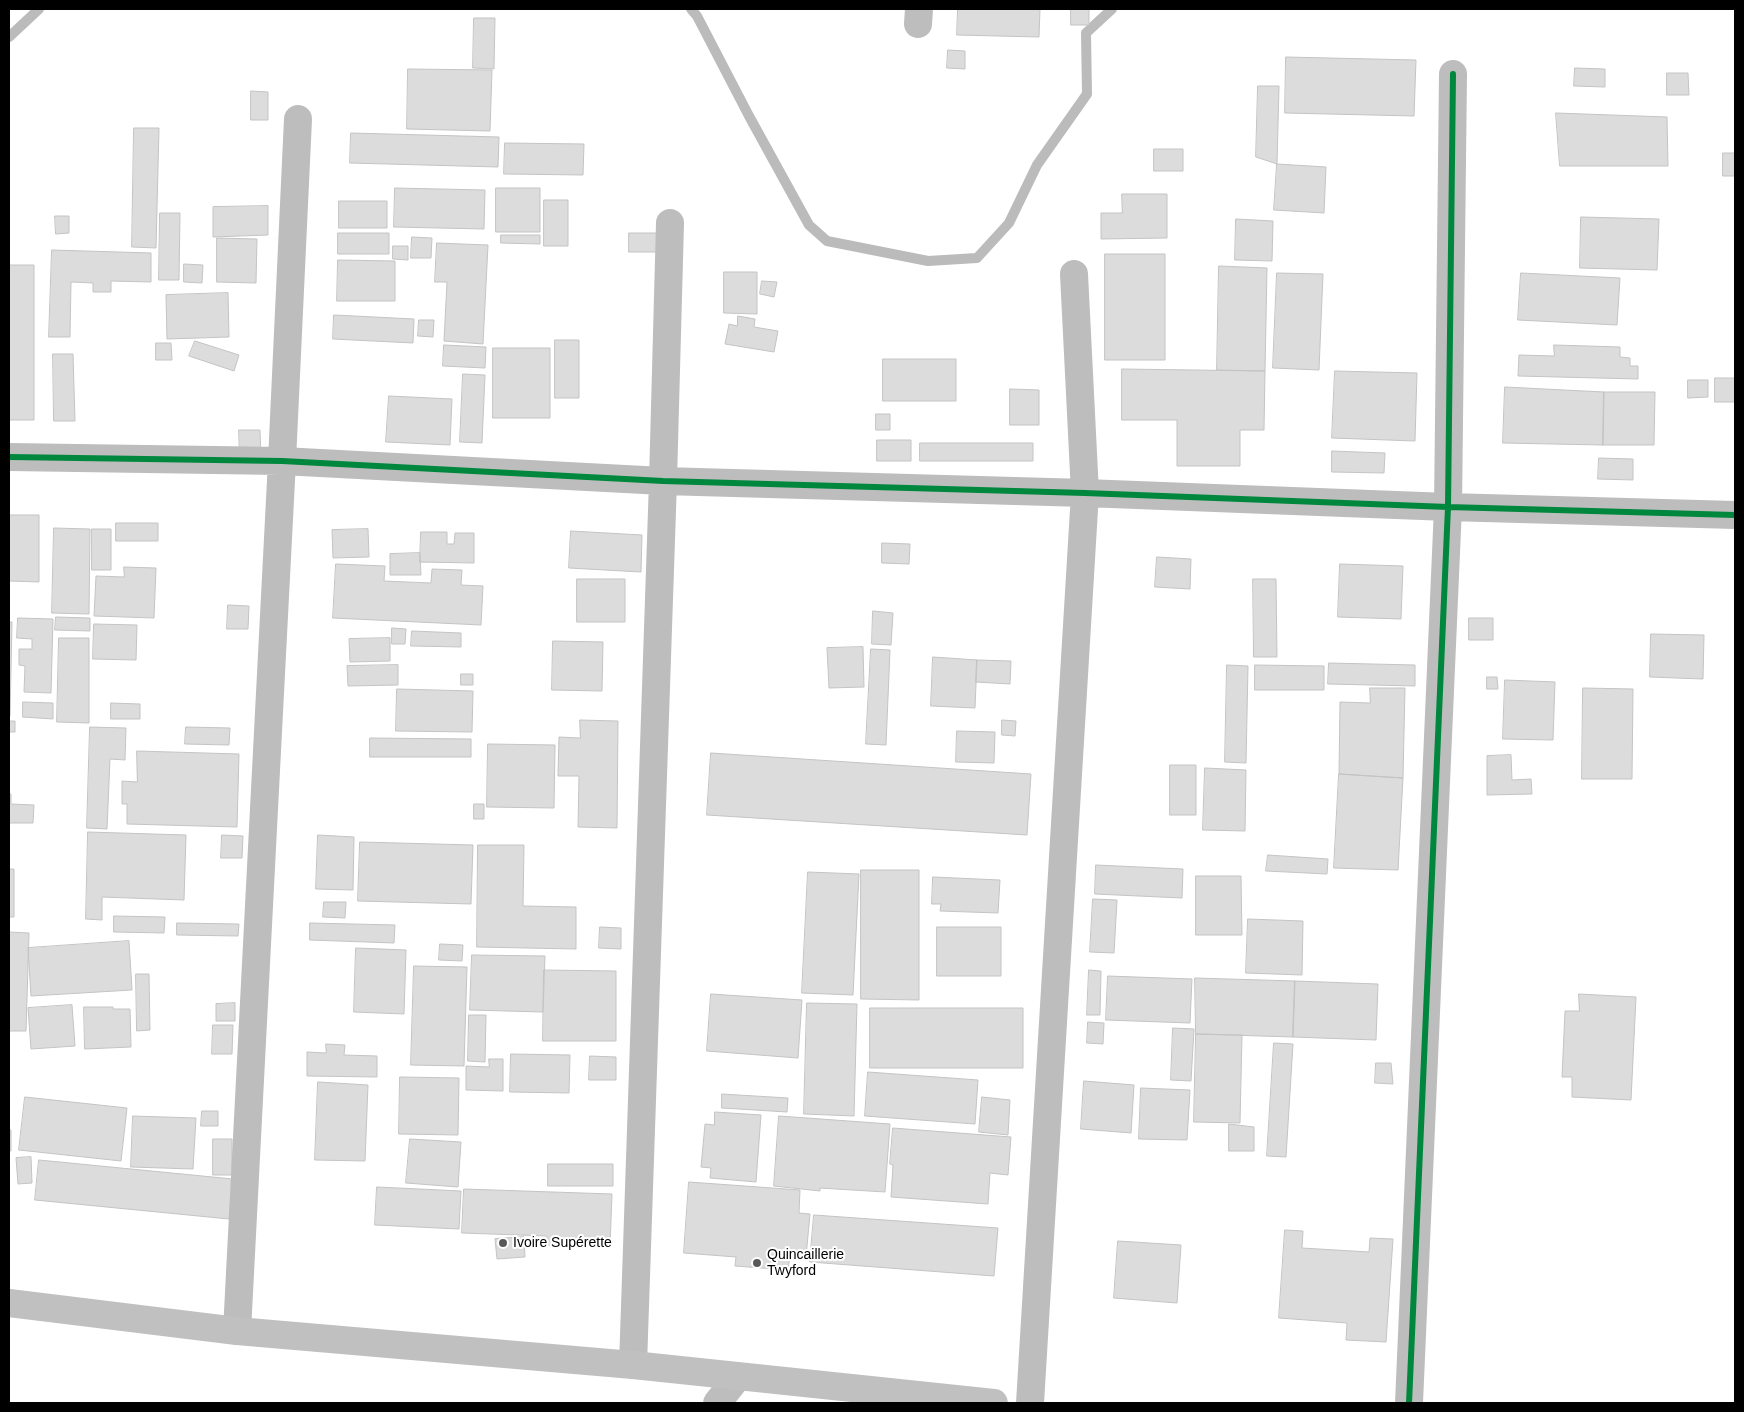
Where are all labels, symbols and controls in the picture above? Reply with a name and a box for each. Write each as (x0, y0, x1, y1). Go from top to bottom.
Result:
place label: Ivoire Supérette (513, 1235, 612, 1251)
marker: Ivoire Supérette (497, 1237, 509, 1249)
place label: Quincaillerie Twyford (767, 1247, 844, 1280)
marker: Quincaillerie Twyford (751, 1257, 763, 1269)

